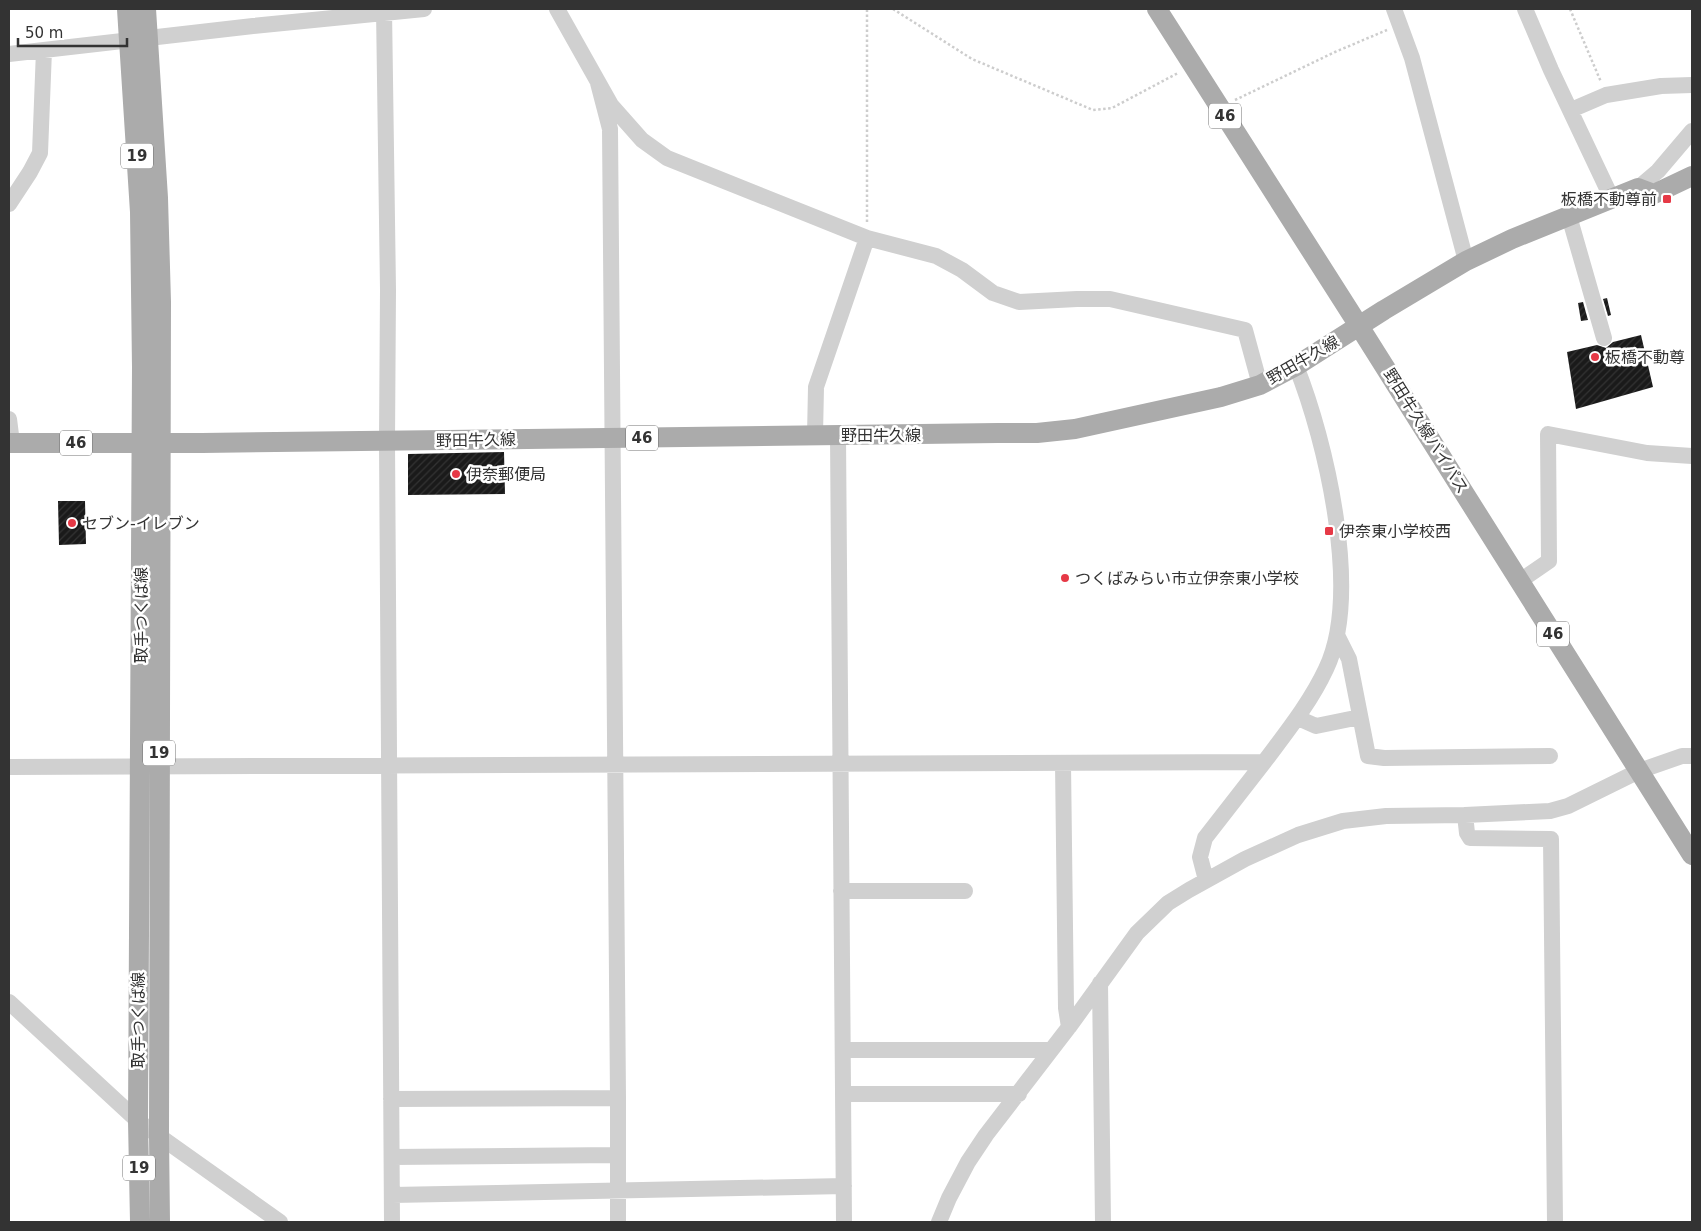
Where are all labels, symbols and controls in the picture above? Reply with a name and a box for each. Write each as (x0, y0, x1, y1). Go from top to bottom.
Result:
scale bar (18, 15, 126, 47)
text: 50 m (25, 24, 63, 42)
road number: 46 (1209, 104, 1241, 128)
road number: 19 (121, 144, 153, 168)
place label: 板橋不動尊前 (1561, 190, 1657, 209)
marker: 板橋不動尊前 (1661, 193, 1673, 205)
street label: 野田牛久線 (1264, 332, 1342, 388)
place label: 板橋不動尊 (1605, 348, 1685, 367)
marker: 板橋不動尊 (1589, 351, 1601, 363)
street label: 野田牛久線バイパス (1380, 365, 1472, 497)
road number: 46 (626, 426, 658, 450)
street label: 野田牛久線 (841, 426, 921, 445)
road number: 46 (60, 430, 92, 456)
street label: 野田牛久線 (436, 430, 516, 450)
place label: 伊奈郵便局 (466, 465, 546, 484)
marker: 伊奈郵便局 (450, 468, 462, 480)
place label: セブン-イレブン (82, 514, 200, 533)
marker: セブン-イレブン (66, 517, 78, 529)
place label: 伊奈東小学校西 (1339, 522, 1451, 541)
marker: 伊奈東小学校西 (1323, 525, 1335, 537)
street label: 取手つくば線 (132, 567, 151, 663)
place label: つくばみらい市立伊奈東小学校 (1075, 569, 1299, 588)
marker: つくばみらい市立伊奈東小学校 (1059, 572, 1071, 584)
road number: 46 (1537, 622, 1569, 646)
road number: 19 (143, 740, 175, 766)
street label: 取手つくば線 (129, 972, 148, 1068)
road number: 19 (123, 1156, 155, 1180)

